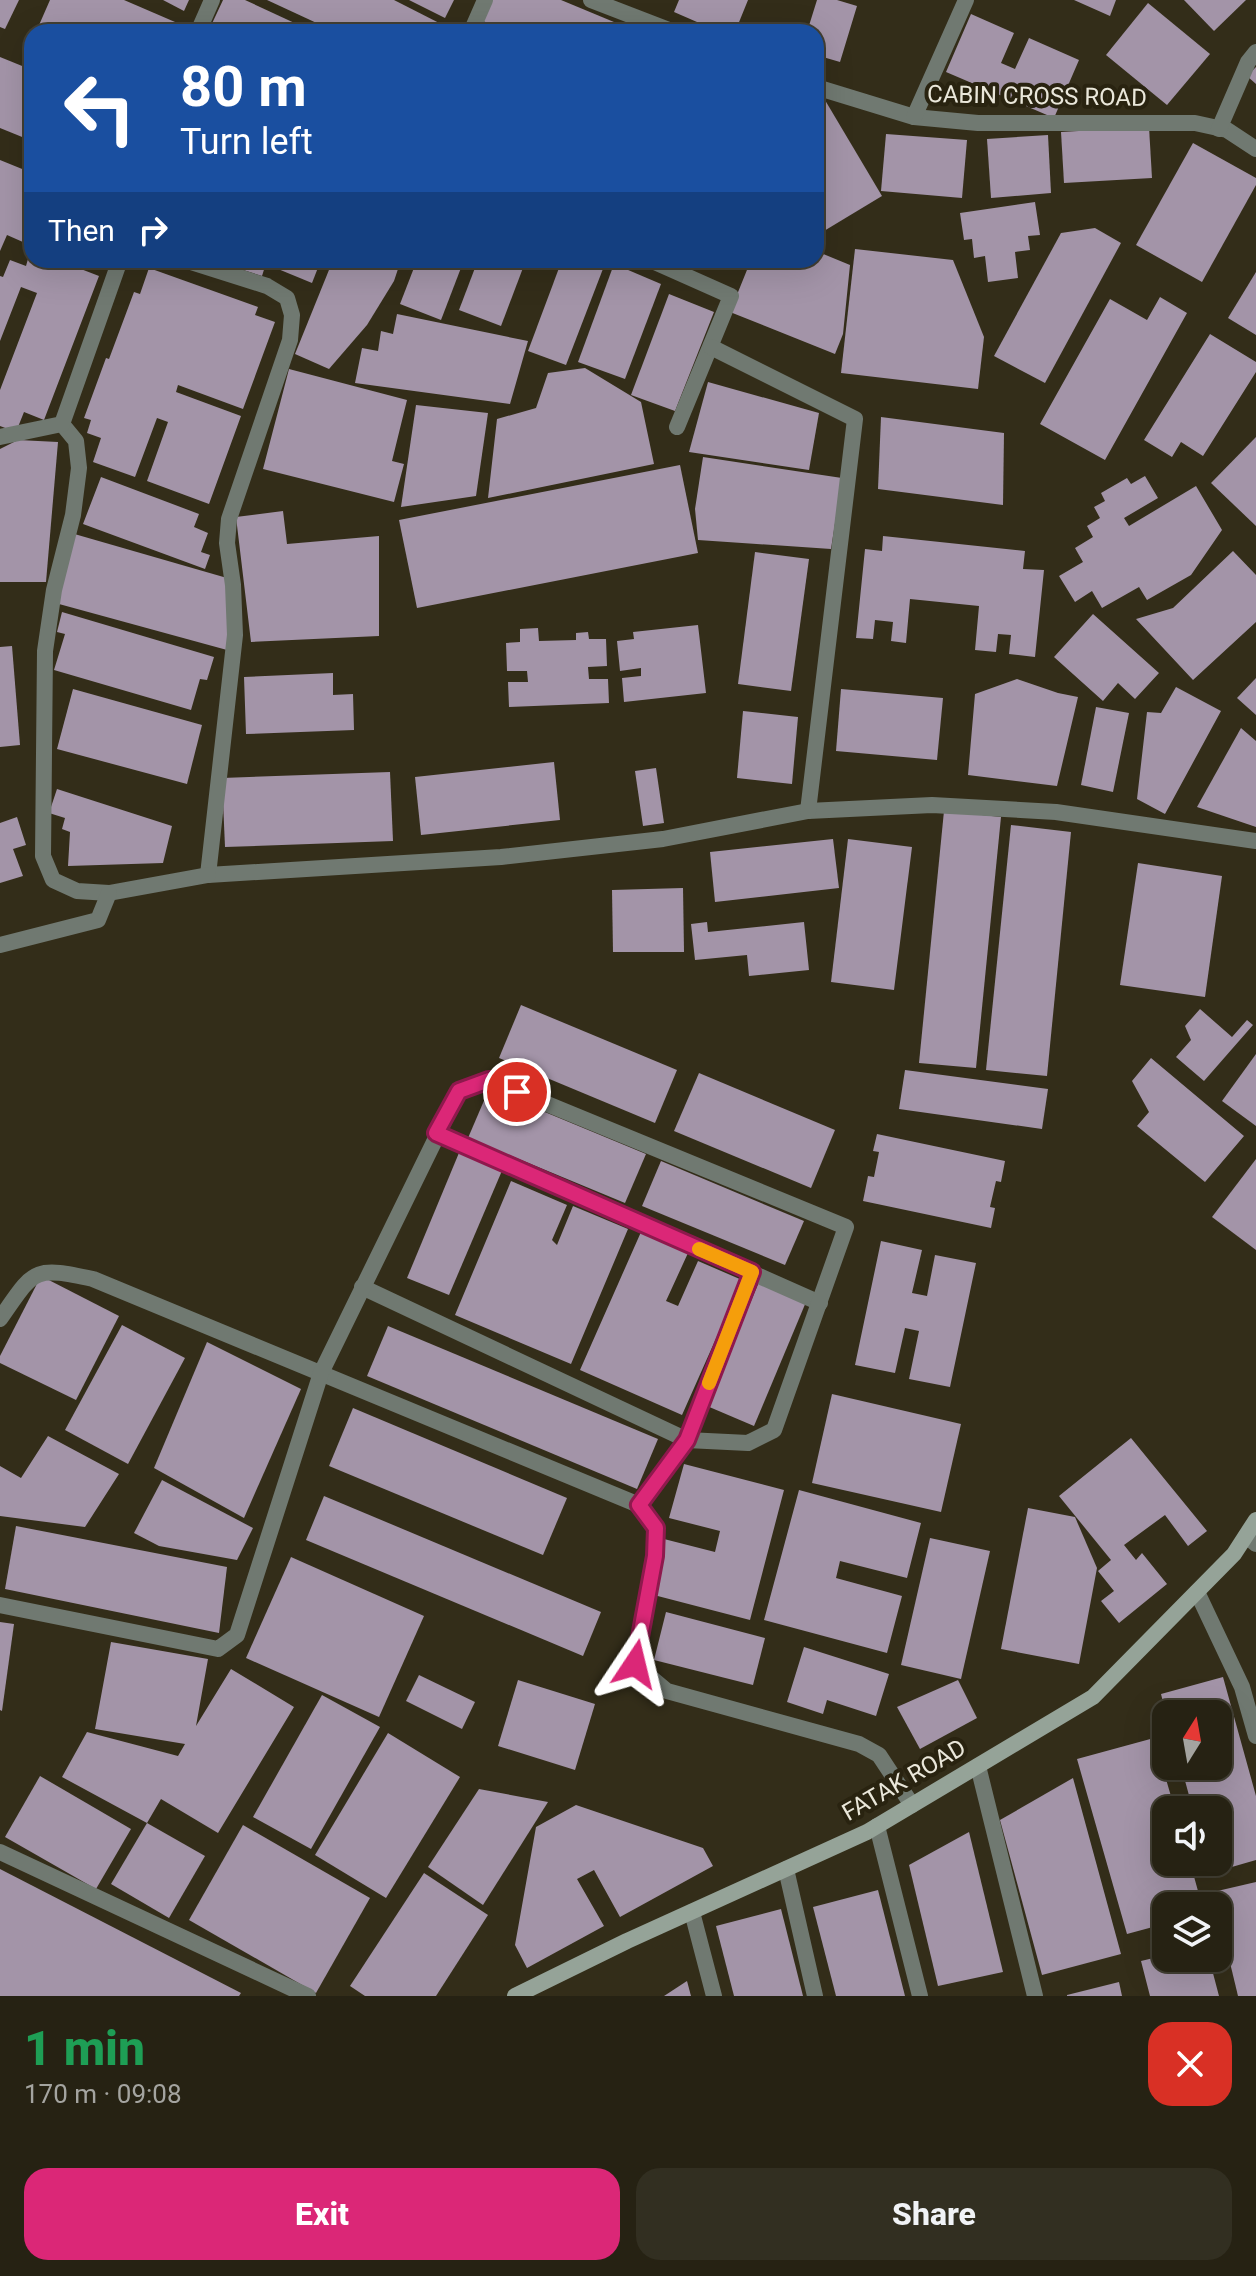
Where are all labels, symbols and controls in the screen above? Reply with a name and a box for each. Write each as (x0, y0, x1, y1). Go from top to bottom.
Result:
text: 80 m (180, 54, 307, 120)
icon: left (48, 56, 152, 160)
street label: CABIN CROSS ROAD (927, 80, 1147, 112)
text: Turn left (180, 121, 313, 163)
icon: right (131, 208, 175, 252)
text: Then (48, 213, 115, 248)
pin (483, 1058, 551, 1126)
icon: arrive (495, 1070, 539, 1114)
position arrow (593, 1622, 677, 1706)
north arrow (1152, 1700, 1232, 1780)
map controls (1152, 1700, 1232, 1972)
street label: FATAK ROAD (837, 1733, 971, 1827)
button: sound (1152, 1796, 1232, 1876)
button: layers (1152, 1892, 1232, 1972)
text: 1 min (24, 2020, 145, 2077)
button: close (1148, 2022, 1232, 2106)
text: 170 m · 09:08 (24, 2079, 182, 2109)
button: Exit (24, 2168, 620, 2260)
button: Share (636, 2168, 1232, 2260)

